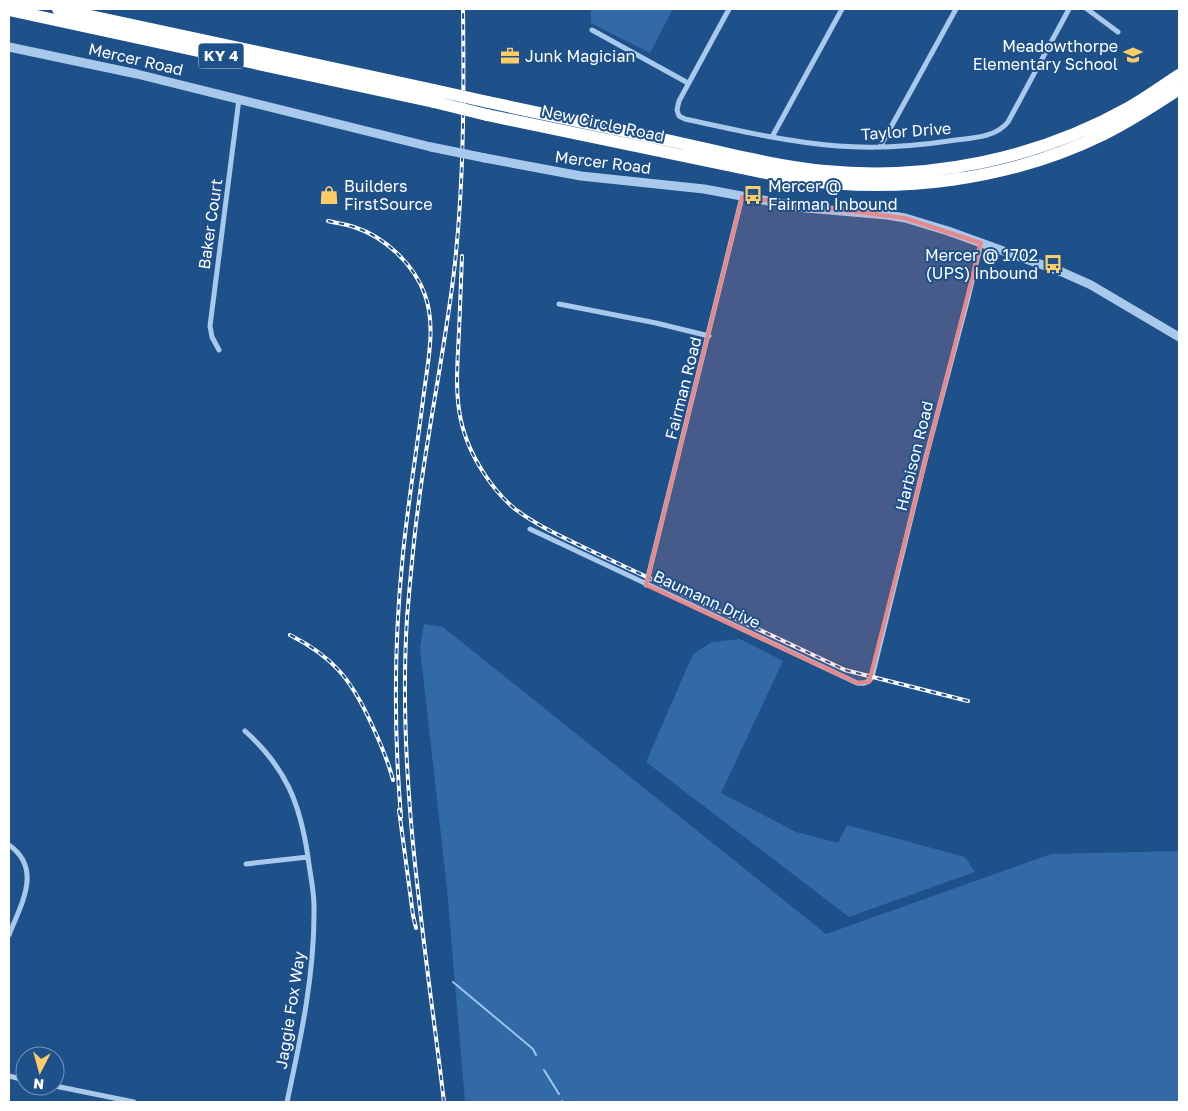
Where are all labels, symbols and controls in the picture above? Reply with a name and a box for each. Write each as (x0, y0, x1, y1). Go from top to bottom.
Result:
place label: Meadowthorpe Elementary School (973, 36, 1118, 74)
street label: Mercer Road (87, 38, 185, 80)
road number: KY 4 (198, 44, 244, 68)
school or university icon: Meadowthorpe Elementary School (1122, 44, 1144, 66)
office icon: Junk Magician (499, 45, 521, 67)
place label: Junk Magician (525, 46, 635, 66)
street label: New Circle Road (539, 100, 667, 146)
street label: Taylor Drive (860, 118, 952, 144)
street label: Mercer Road (554, 146, 652, 178)
place label: Builders FirstSource (344, 176, 433, 214)
place label: Mercer @ Fairman Inbound (768, 176, 897, 214)
street label: Baker Court (194, 177, 226, 271)
shop icon: Builders FirstSource (318, 184, 340, 206)
bus stop icon: Mercer @ Fairman Inbound (742, 184, 764, 206)
place label: Mercer @ 1702 (UPS) Inbound (925, 245, 1038, 283)
bus stop icon: Mercer @ 1702 (UPS) Inbound (1042, 253, 1064, 275)
street label: Fairman Road (661, 335, 705, 441)
street label: Harbison Road (891, 399, 937, 513)
street label: Baumann Drive (650, 565, 764, 633)
street label: Jaggie Fox Way (271, 950, 309, 1070)
north arrow (15, 1046, 65, 1096)
text: N (32, 1075, 45, 1093)

